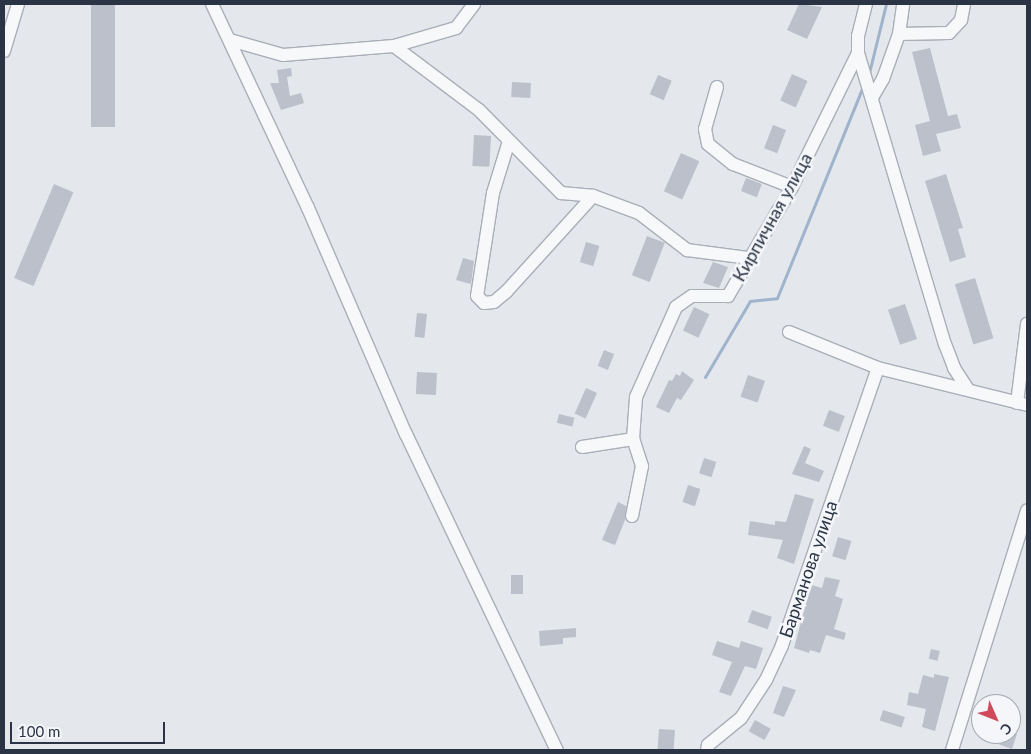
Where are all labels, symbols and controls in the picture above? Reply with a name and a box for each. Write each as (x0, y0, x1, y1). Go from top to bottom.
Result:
street label: Кирпичная улица (728, 149, 816, 285)
street label: Барманова улица (774, 498, 842, 640)
north arrow (971, 694, 1021, 744)
scale bar (12, 712, 168, 744)
text: С (997, 720, 1016, 738)
text: 100 m (18, 722, 60, 740)

